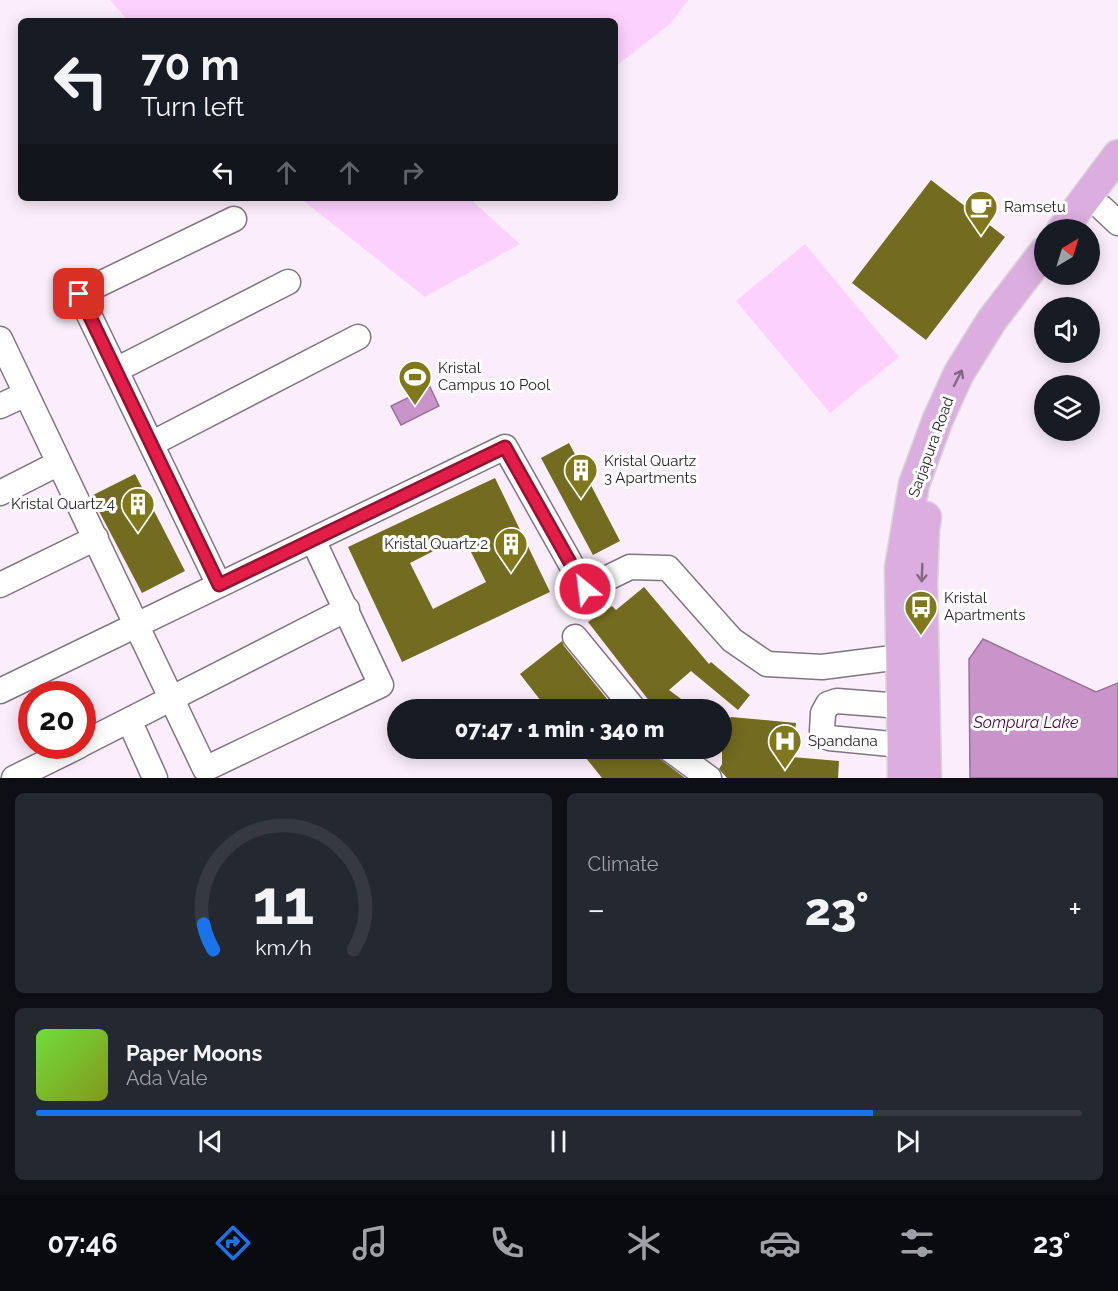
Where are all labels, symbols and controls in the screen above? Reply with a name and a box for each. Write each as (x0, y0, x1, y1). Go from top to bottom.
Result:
text: 70 m (141, 41, 240, 90)
icon: left (42, 42, 120, 120)
text: Turn left (141, 91, 244, 122)
icon: left (207, 156, 240, 189)
icon: ahead (270, 156, 303, 189)
icon: ahead (333, 156, 366, 189)
icon: right (396, 156, 429, 189)
cafe icon: Ramsetu (963, 189, 999, 236)
place label: Ramsetu (1004, 198, 1066, 216)
north arrow (1034, 219, 1100, 285)
map controls (1034, 219, 1100, 441)
pin (53, 268, 104, 319)
icon: arrive (62, 277, 95, 310)
button: sound (1034, 297, 1100, 363)
sports icon: Kristal Campus 10 Pool (397, 359, 433, 406)
place label: Kristal Campus 10 Pool (438, 359, 551, 394)
one-way arrow (952, 369, 964, 387)
button: layers (1034, 375, 1100, 441)
street label: Sarjapura Road (905, 394, 957, 500)
building icon: Kristal Quartz 3 Apartments (563, 452, 599, 499)
place label: Kristal Quartz 3 Apartments (604, 452, 697, 487)
building icon: Kristal Quartz 4 (120, 486, 156, 533)
place label: Kristal Quartz 4 (11, 495, 115, 513)
building icon: Kristal Quartz 2 (493, 526, 529, 573)
place label: Kristal Quartz 2 (384, 535, 488, 553)
position arrow (553, 557, 617, 621)
one-way arrow (917, 562, 928, 582)
bus stop icon: Kristal Apartments (903, 589, 939, 636)
place label: Kristal Apartments (944, 589, 1025, 624)
speed limit sign: 20 (18, 681, 96, 759)
water label: Sompura Lake (972, 713, 1079, 732)
text: 07:47 · 1 min · 340 m (455, 716, 664, 742)
hospital icon: Spandana (767, 723, 803, 770)
place label: Spandana (808, 732, 878, 750)
text: Climate (588, 852, 659, 876)
text: 11 (252, 865, 314, 939)
text: 23° (805, 883, 869, 936)
text: − (588, 890, 605, 929)
text: + (1068, 890, 1082, 929)
text: km/h (255, 935, 312, 960)
text: Paper Moons (126, 1040, 262, 1066)
text: Ada Vale (126, 1066, 208, 1090)
icon: previous (194, 1125, 227, 1158)
icon: pause (542, 1125, 575, 1158)
icon: next (891, 1125, 924, 1158)
icon: directions (212, 1222, 254, 1264)
icon: music (349, 1222, 391, 1264)
icon: phone (486, 1222, 528, 1264)
icon: climate (623, 1222, 665, 1264)
icon: car (759, 1222, 801, 1264)
icon: filters (896, 1222, 938, 1264)
text: 07:46 (47, 1228, 118, 1259)
text: 23° (1033, 1228, 1071, 1259)

